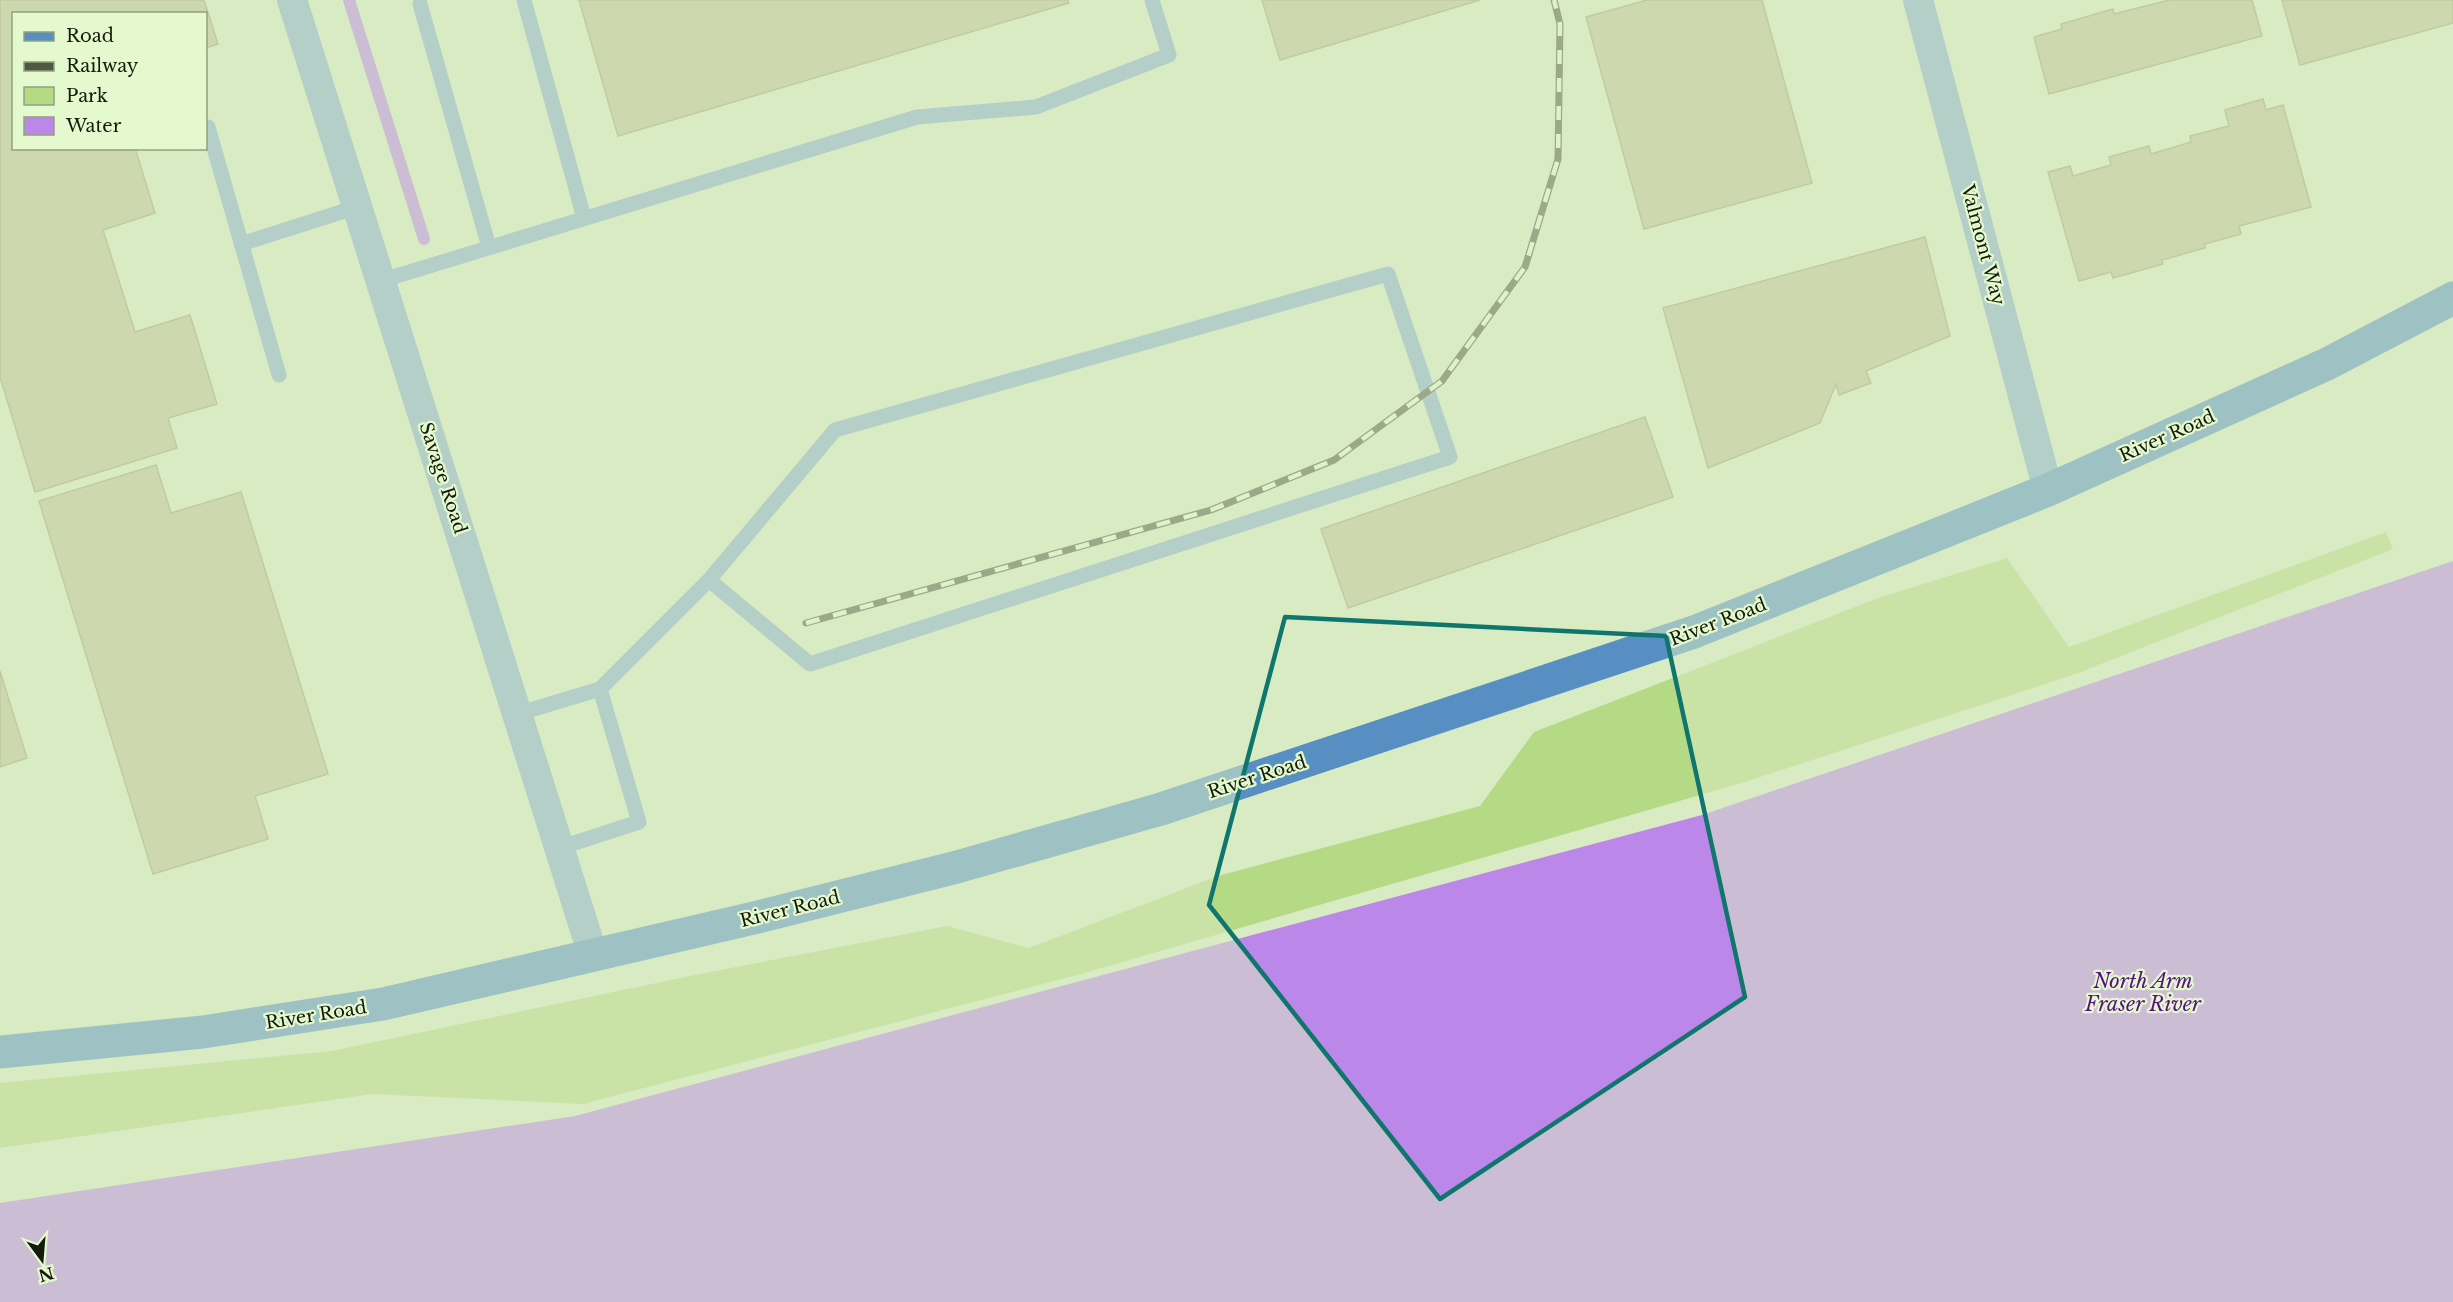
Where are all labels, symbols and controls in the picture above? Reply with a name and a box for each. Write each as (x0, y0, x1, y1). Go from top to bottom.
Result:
legend (12, 12, 207, 150)
text: Road (66, 25, 114, 47)
text: Railway (66, 55, 139, 77)
text: Park (66, 85, 108, 107)
text: Water (65, 115, 122, 137)
street label: Valmont Way (1956, 181, 2010, 308)
street label: River Road (2116, 405, 2218, 467)
street label: Savage Road (415, 419, 471, 537)
street label: River Road (1666, 593, 1770, 651)
street label: River Road (1205, 751, 1309, 803)
street label: River Road (738, 886, 842, 932)
water label: North Arm Fraser River (2084, 969, 2202, 1016)
street label: River Road (264, 996, 368, 1034)
north arrow (12, 1230, 72, 1290)
text: N (36, 1263, 56, 1286)

